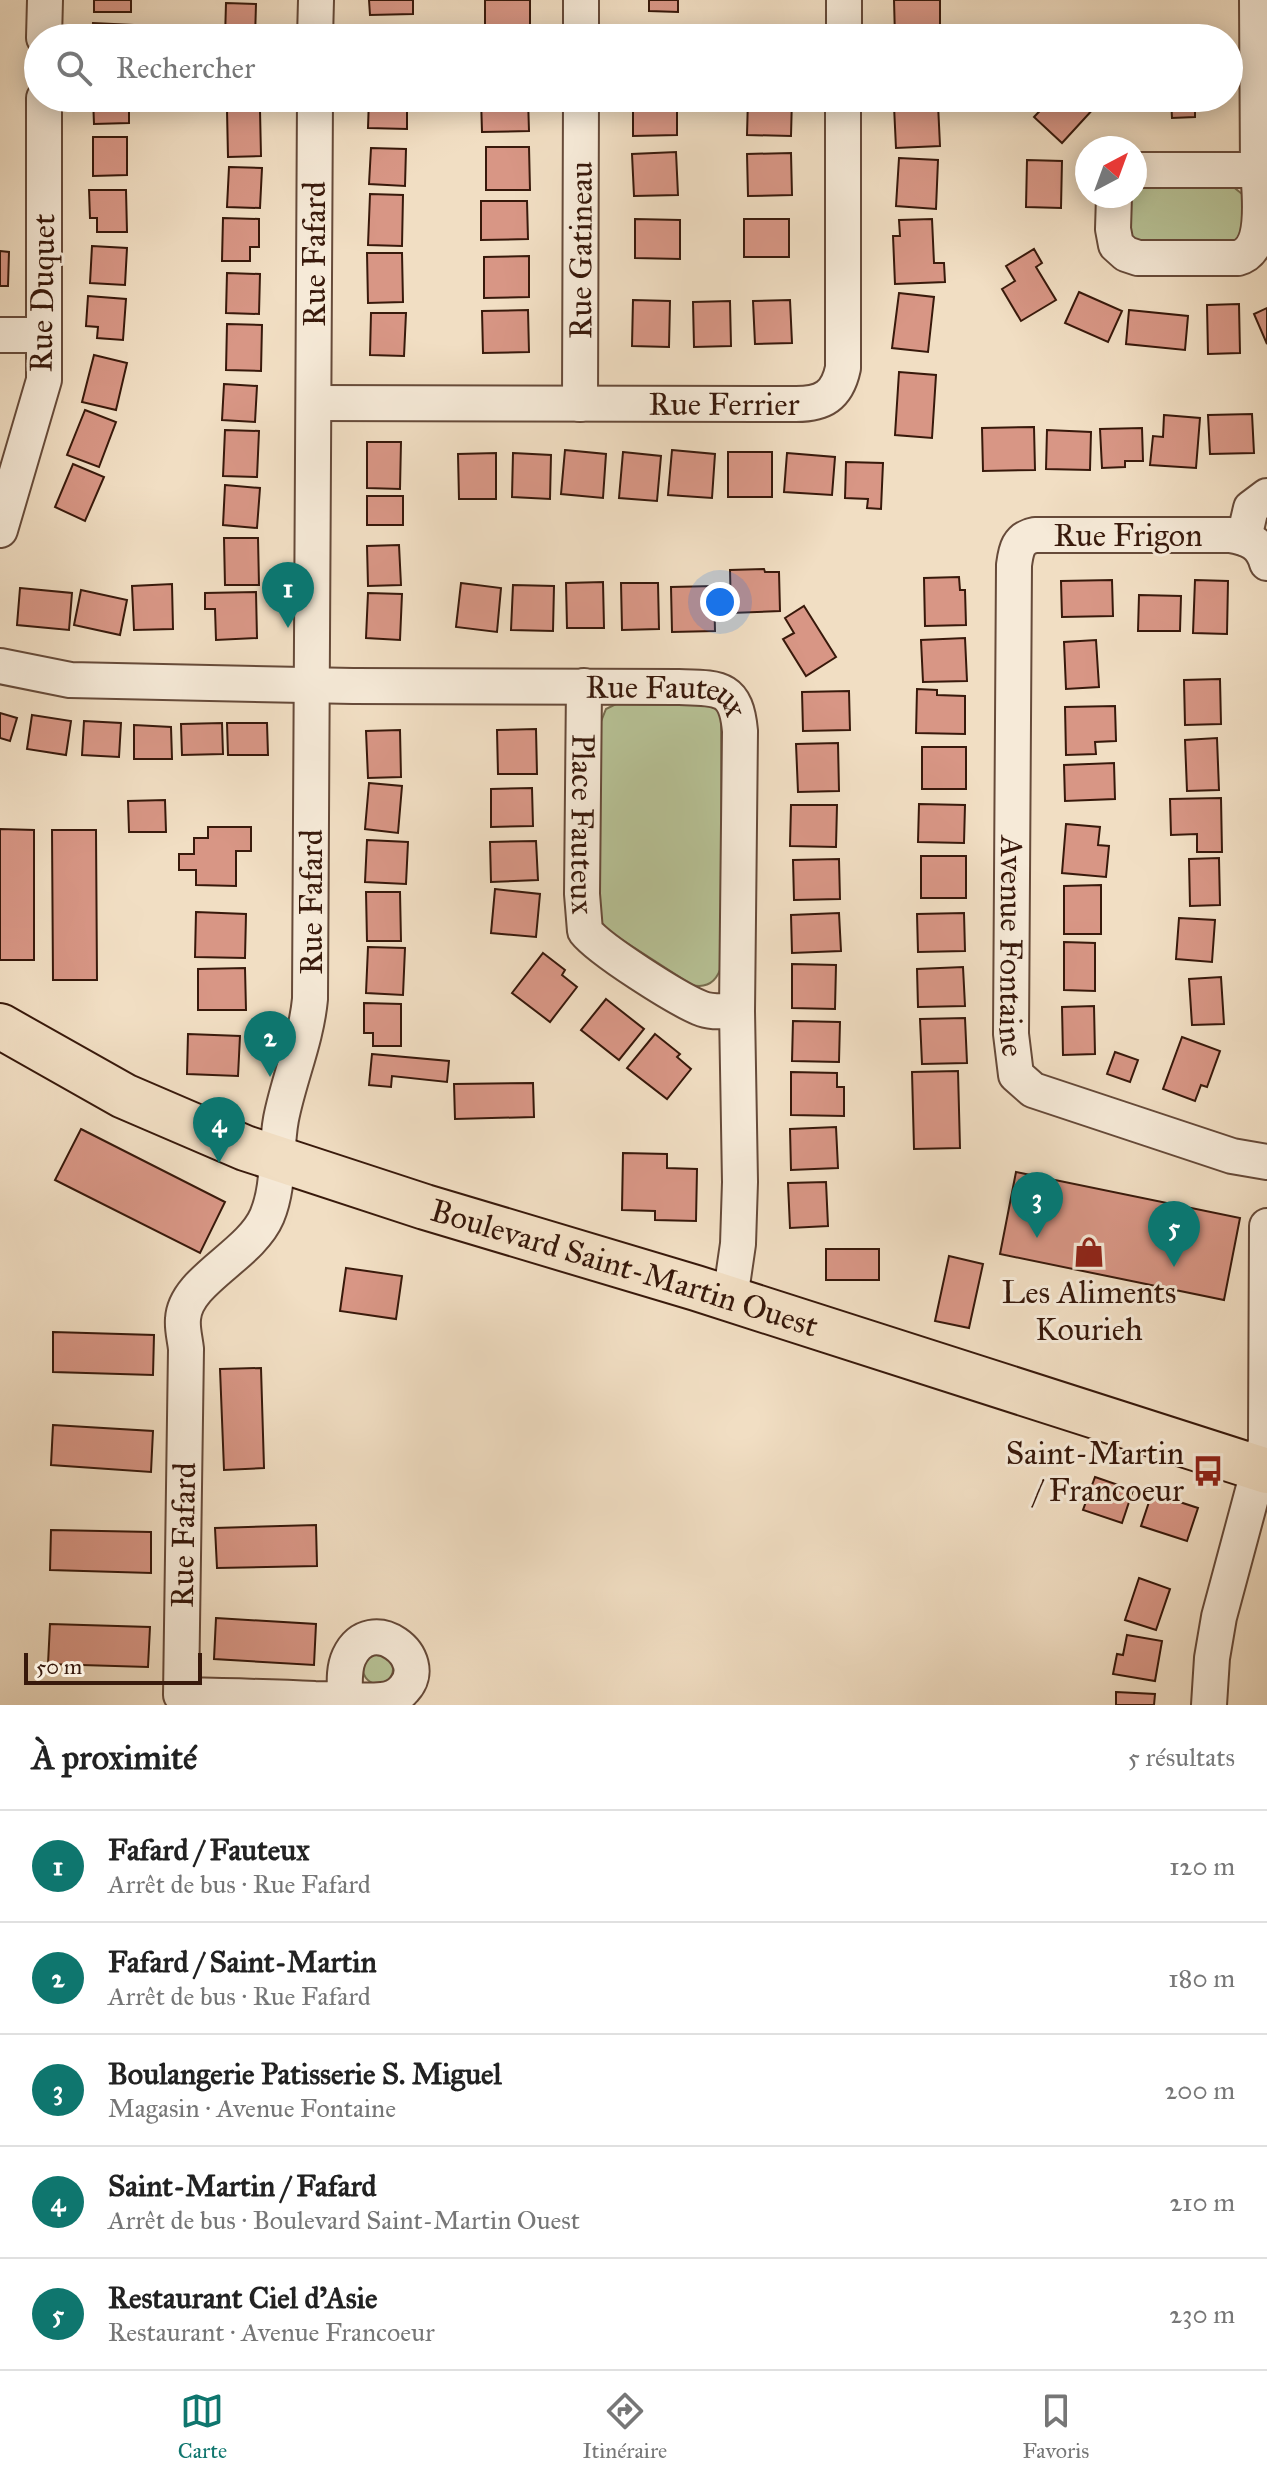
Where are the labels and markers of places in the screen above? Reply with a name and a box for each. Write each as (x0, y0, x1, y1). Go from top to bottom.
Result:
pin: 1 (262, 562, 314, 628)
pin: 2 (244, 1011, 296, 1077)
pin: 4 (193, 1097, 245, 1163)
pin: 3 (1011, 1172, 1063, 1238)
pin: 5 (1148, 1201, 1200, 1267)
shop icon: Les Aliments Kourieh (1072, 1235, 1106, 1269)
place label: Les Aliments Kourieh (1002, 1273, 1176, 1349)
place label: Saint-Martin / Francoeur (1006, 1434, 1184, 1510)
bus stop icon: Saint-Martin / Francoeur (1191, 1454, 1225, 1488)

